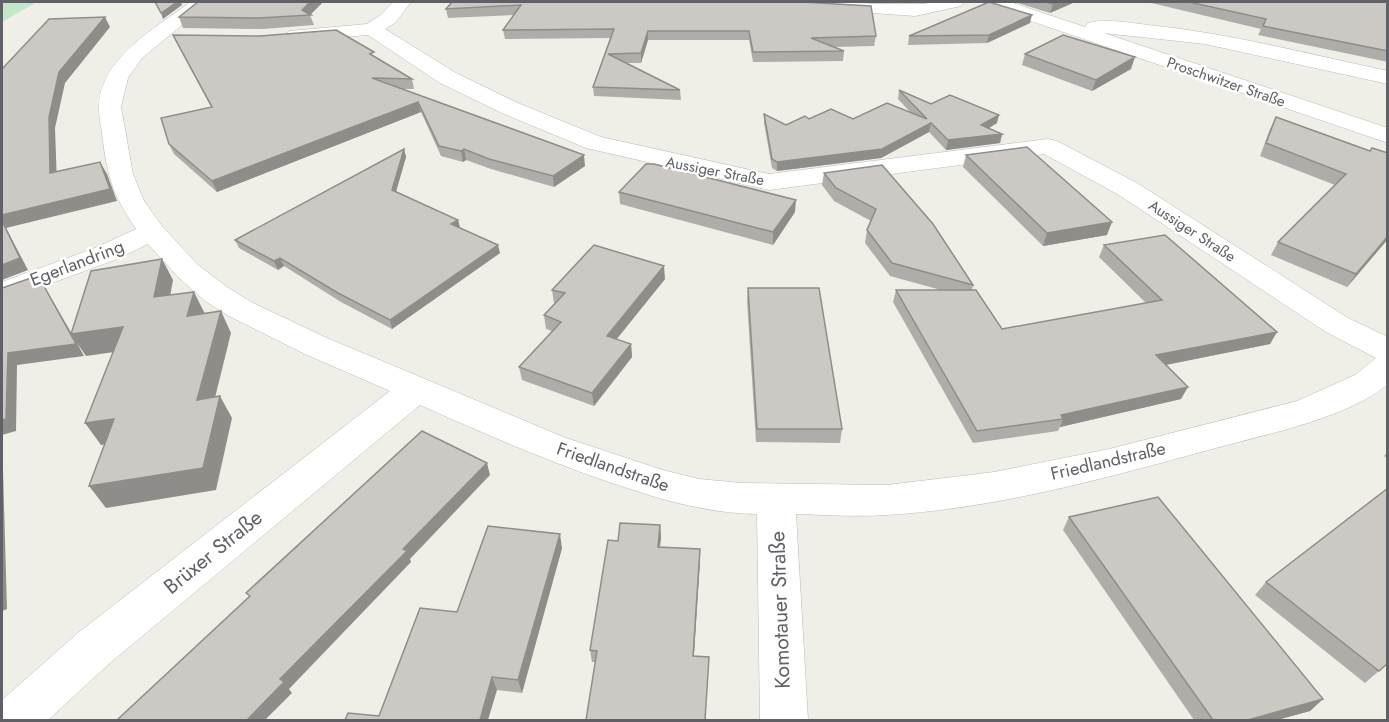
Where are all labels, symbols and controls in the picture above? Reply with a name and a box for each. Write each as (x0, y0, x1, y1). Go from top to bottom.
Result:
street label: Proschwitzer Straße (1164, 51, 1289, 113)
street label: Aussiger Straße (664, 151, 766, 191)
street label: Aussiger Straße (1144, 195, 1240, 268)
street label: Egerlandring (26, 233, 128, 293)
street label: Friedlandstraße (1048, 435, 1168, 487)
street label: Friedlandstraße (553, 436, 673, 498)
street label: Brüxer Straße (157, 503, 269, 601)
street label: Komotauer Straße (762, 531, 798, 689)

